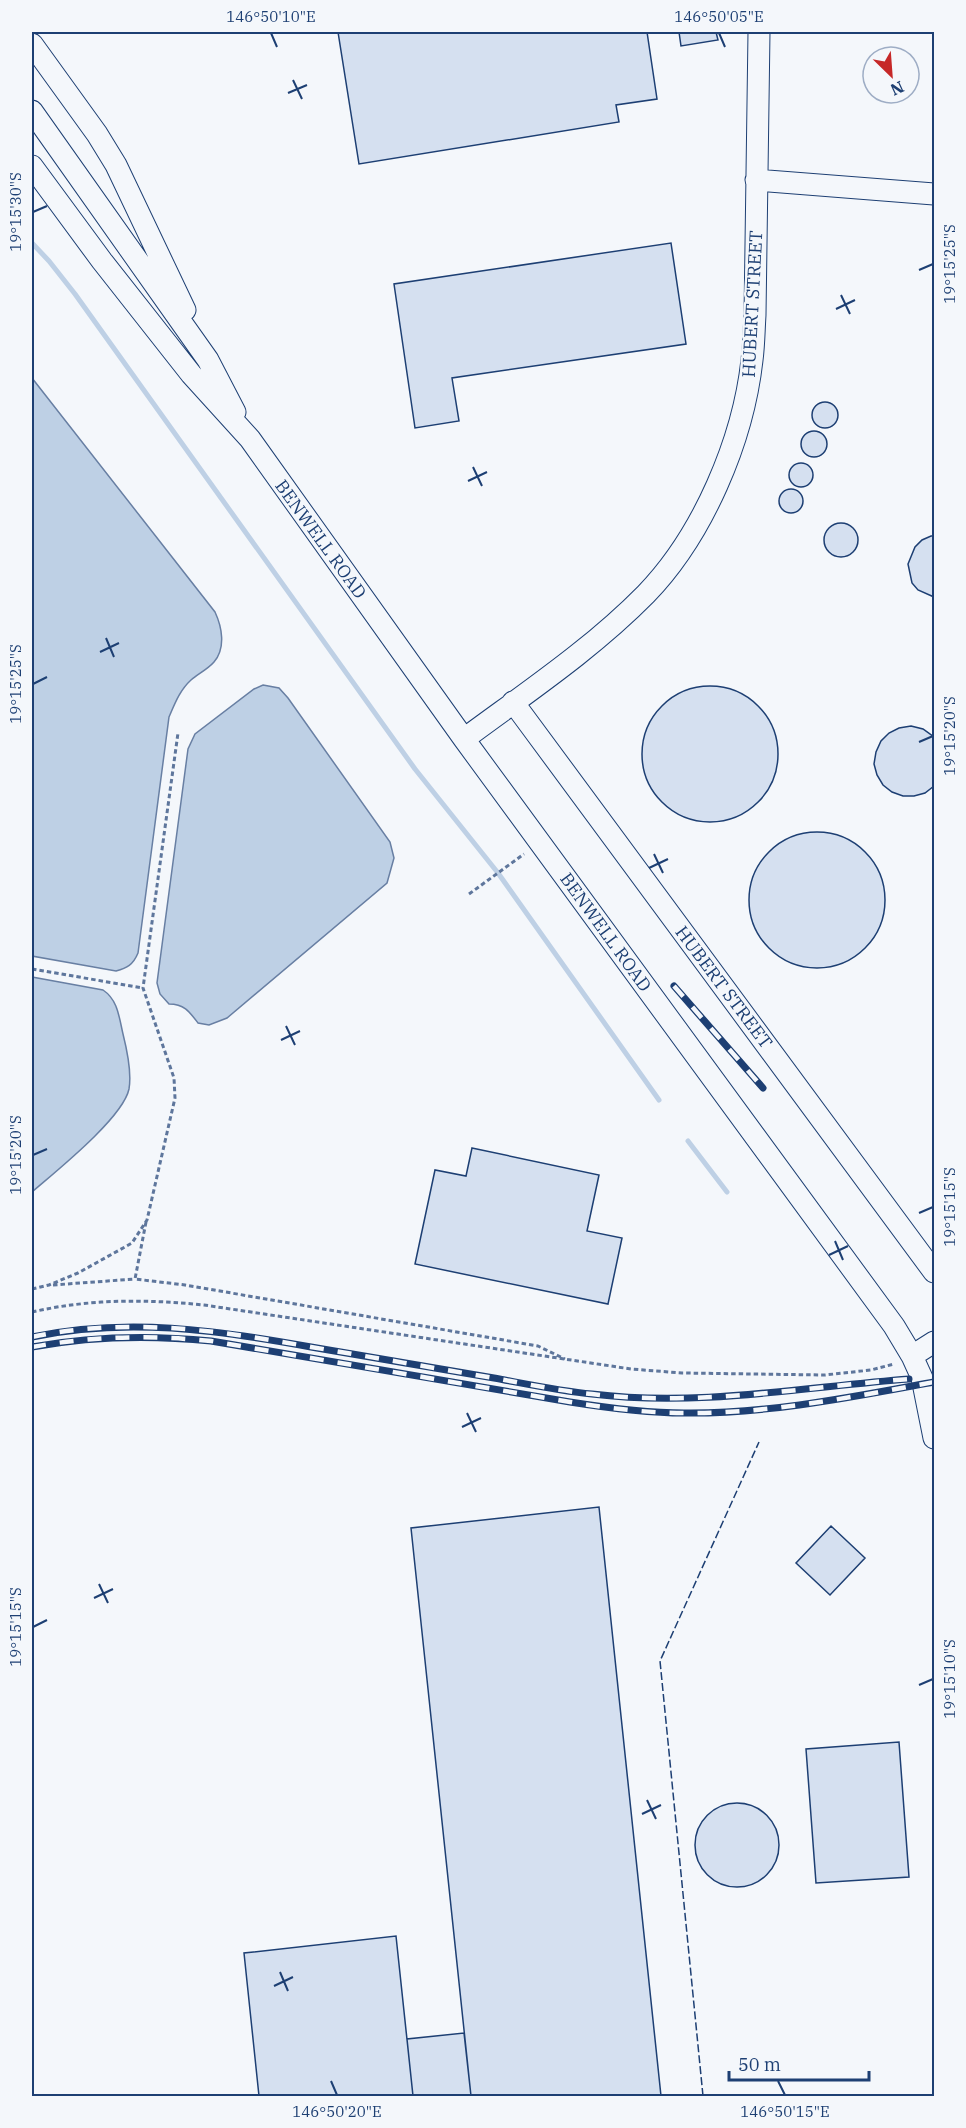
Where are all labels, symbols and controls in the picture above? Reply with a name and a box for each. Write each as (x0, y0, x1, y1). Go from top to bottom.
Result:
text: 146°50'10"E (226, 7, 316, 26)
text: 146°50'05"E (674, 7, 764, 26)
north arrow (861, 45, 921, 105)
text: N (887, 77, 907, 100)
text: 19°15'30"S (6, 172, 25, 252)
text: 19°15'25"S (940, 224, 959, 304)
street label: HUBERT STREET (737, 229, 767, 378)
street label: BENWELL ROAD (270, 475, 372, 603)
text: 19°15'25"S (6, 644, 25, 724)
text: 19°15'20"S (940, 696, 959, 776)
street label: BENWELL ROAD (555, 868, 657, 996)
street label: HUBERT STREET (670, 921, 778, 1053)
text: 19°15'20"S (6, 1115, 25, 1195)
text: 19°15'15"S (940, 1167, 959, 1247)
text: 19°15'15"S (6, 1587, 25, 1667)
text: 19°15'10"S (940, 1639, 959, 1719)
scale bar (729, 2044, 868, 2082)
text: 50 m (738, 2053, 781, 2076)
text: 146°50'20"E (292, 2102, 382, 2121)
text: 146°50'15"E (740, 2102, 830, 2121)

